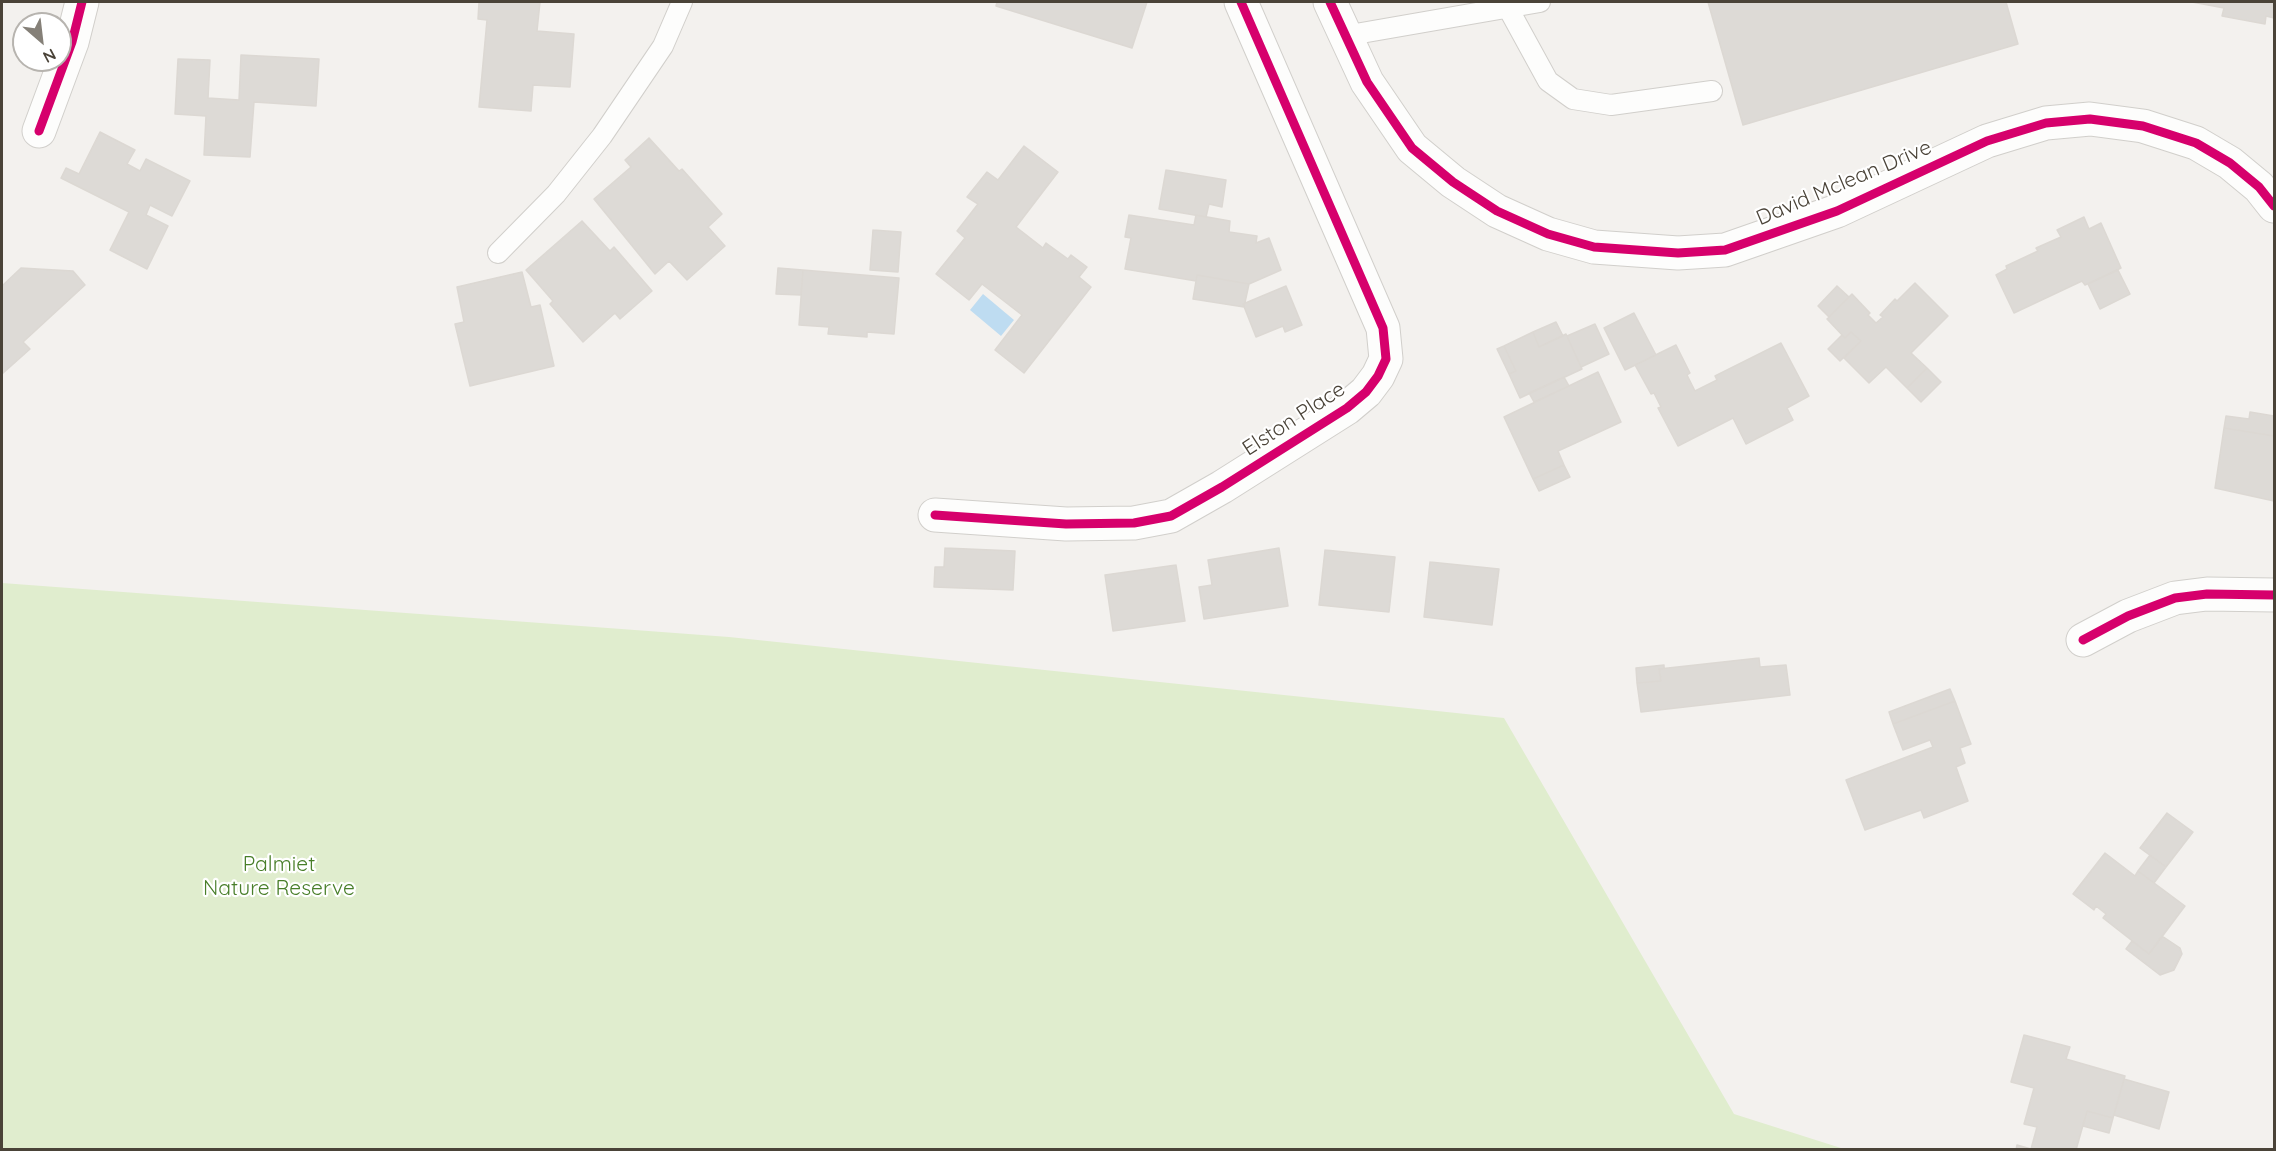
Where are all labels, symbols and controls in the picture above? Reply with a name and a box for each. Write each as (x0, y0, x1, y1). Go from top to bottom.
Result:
north arrow (12, 12, 72, 72)
text: N (40, 45, 59, 68)
street label: David Mclean Drive (1753, 135, 1935, 231)
street label: Elston Place (1238, 377, 1350, 461)
park label: Palmiet Nature Reserve (203, 852, 355, 902)

